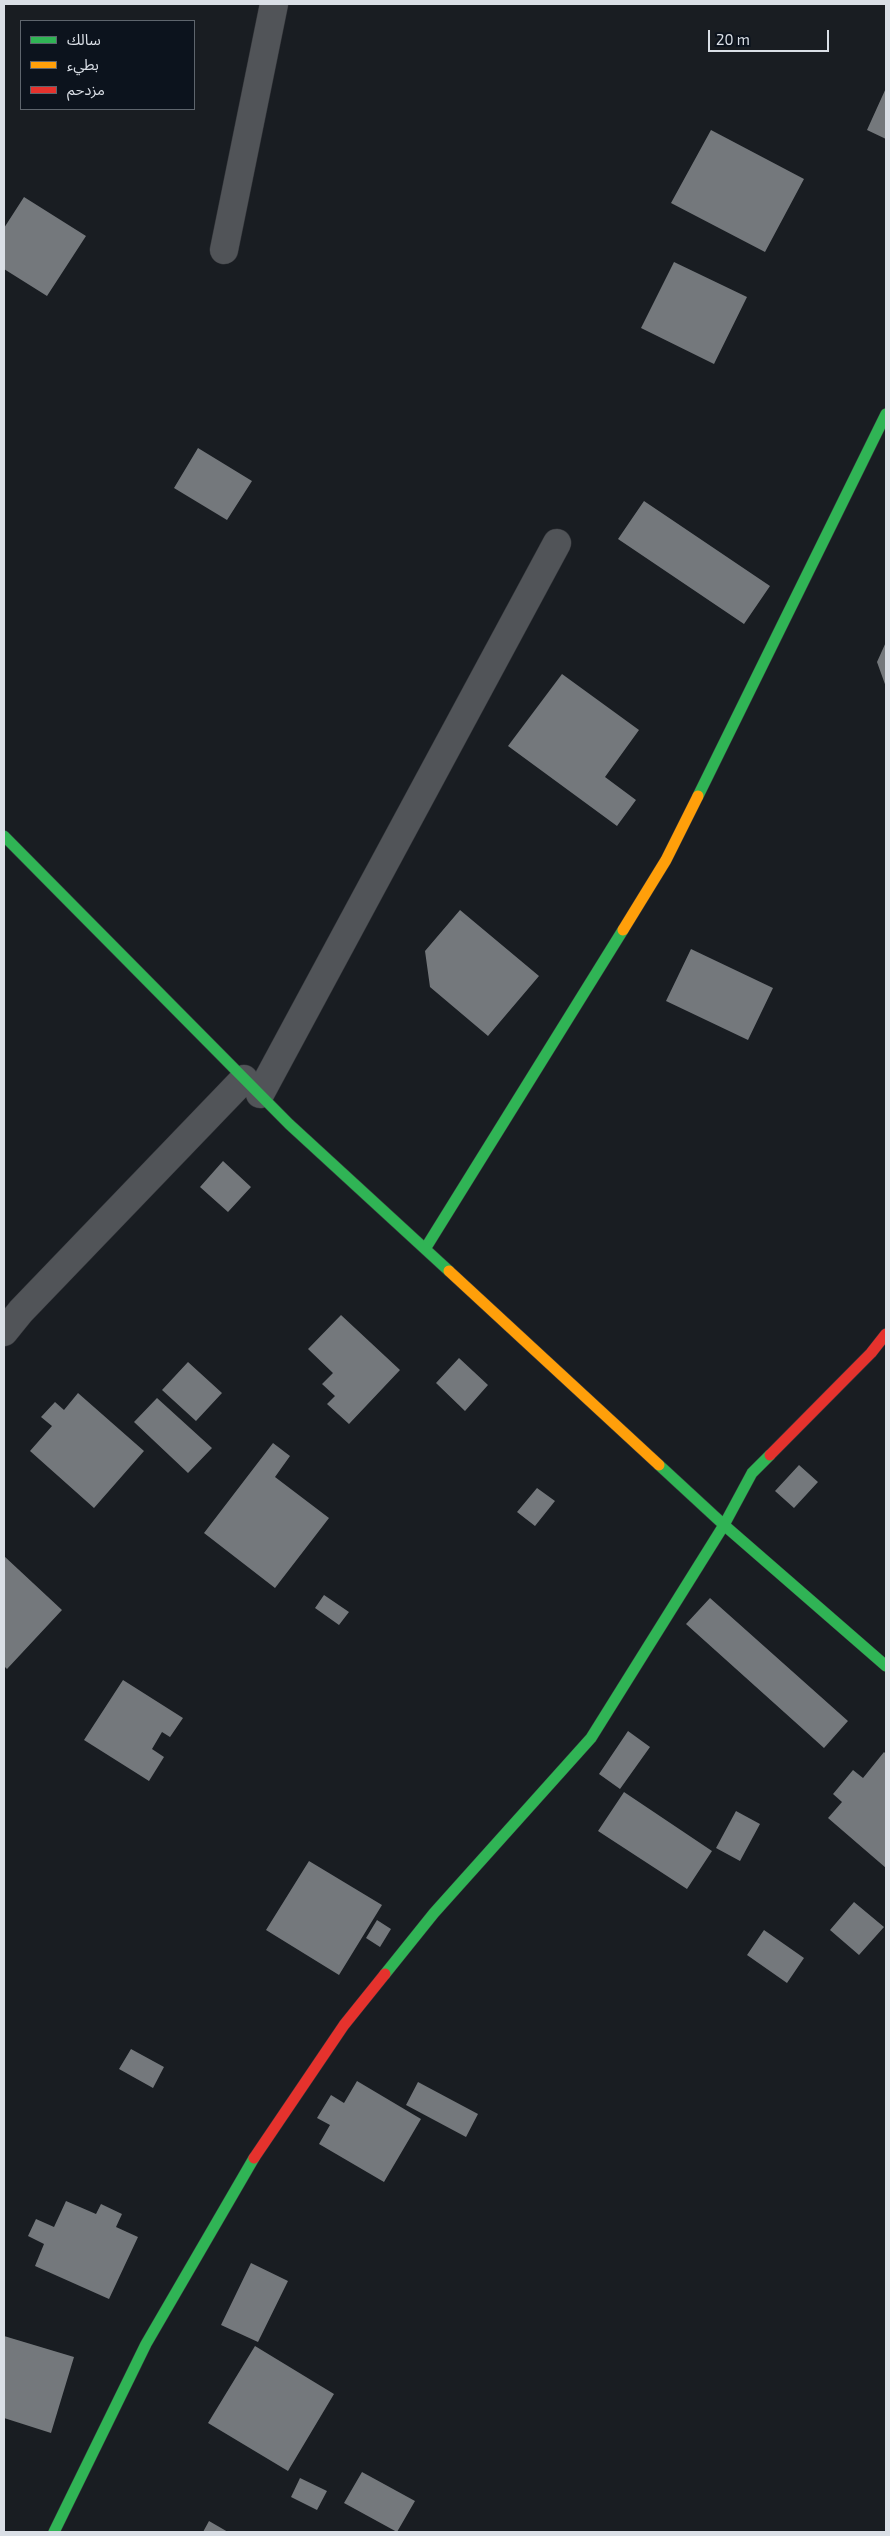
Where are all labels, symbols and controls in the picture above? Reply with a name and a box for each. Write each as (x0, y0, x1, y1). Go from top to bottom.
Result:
legend (20, 20, 195, 110)
scale bar (710, 20, 831, 52)
text: سالك (67, 30, 101, 48)
text: 20 m (716, 30, 750, 48)
text: بطيء (67, 55, 99, 73)
text: مزدحم (67, 80, 105, 98)

